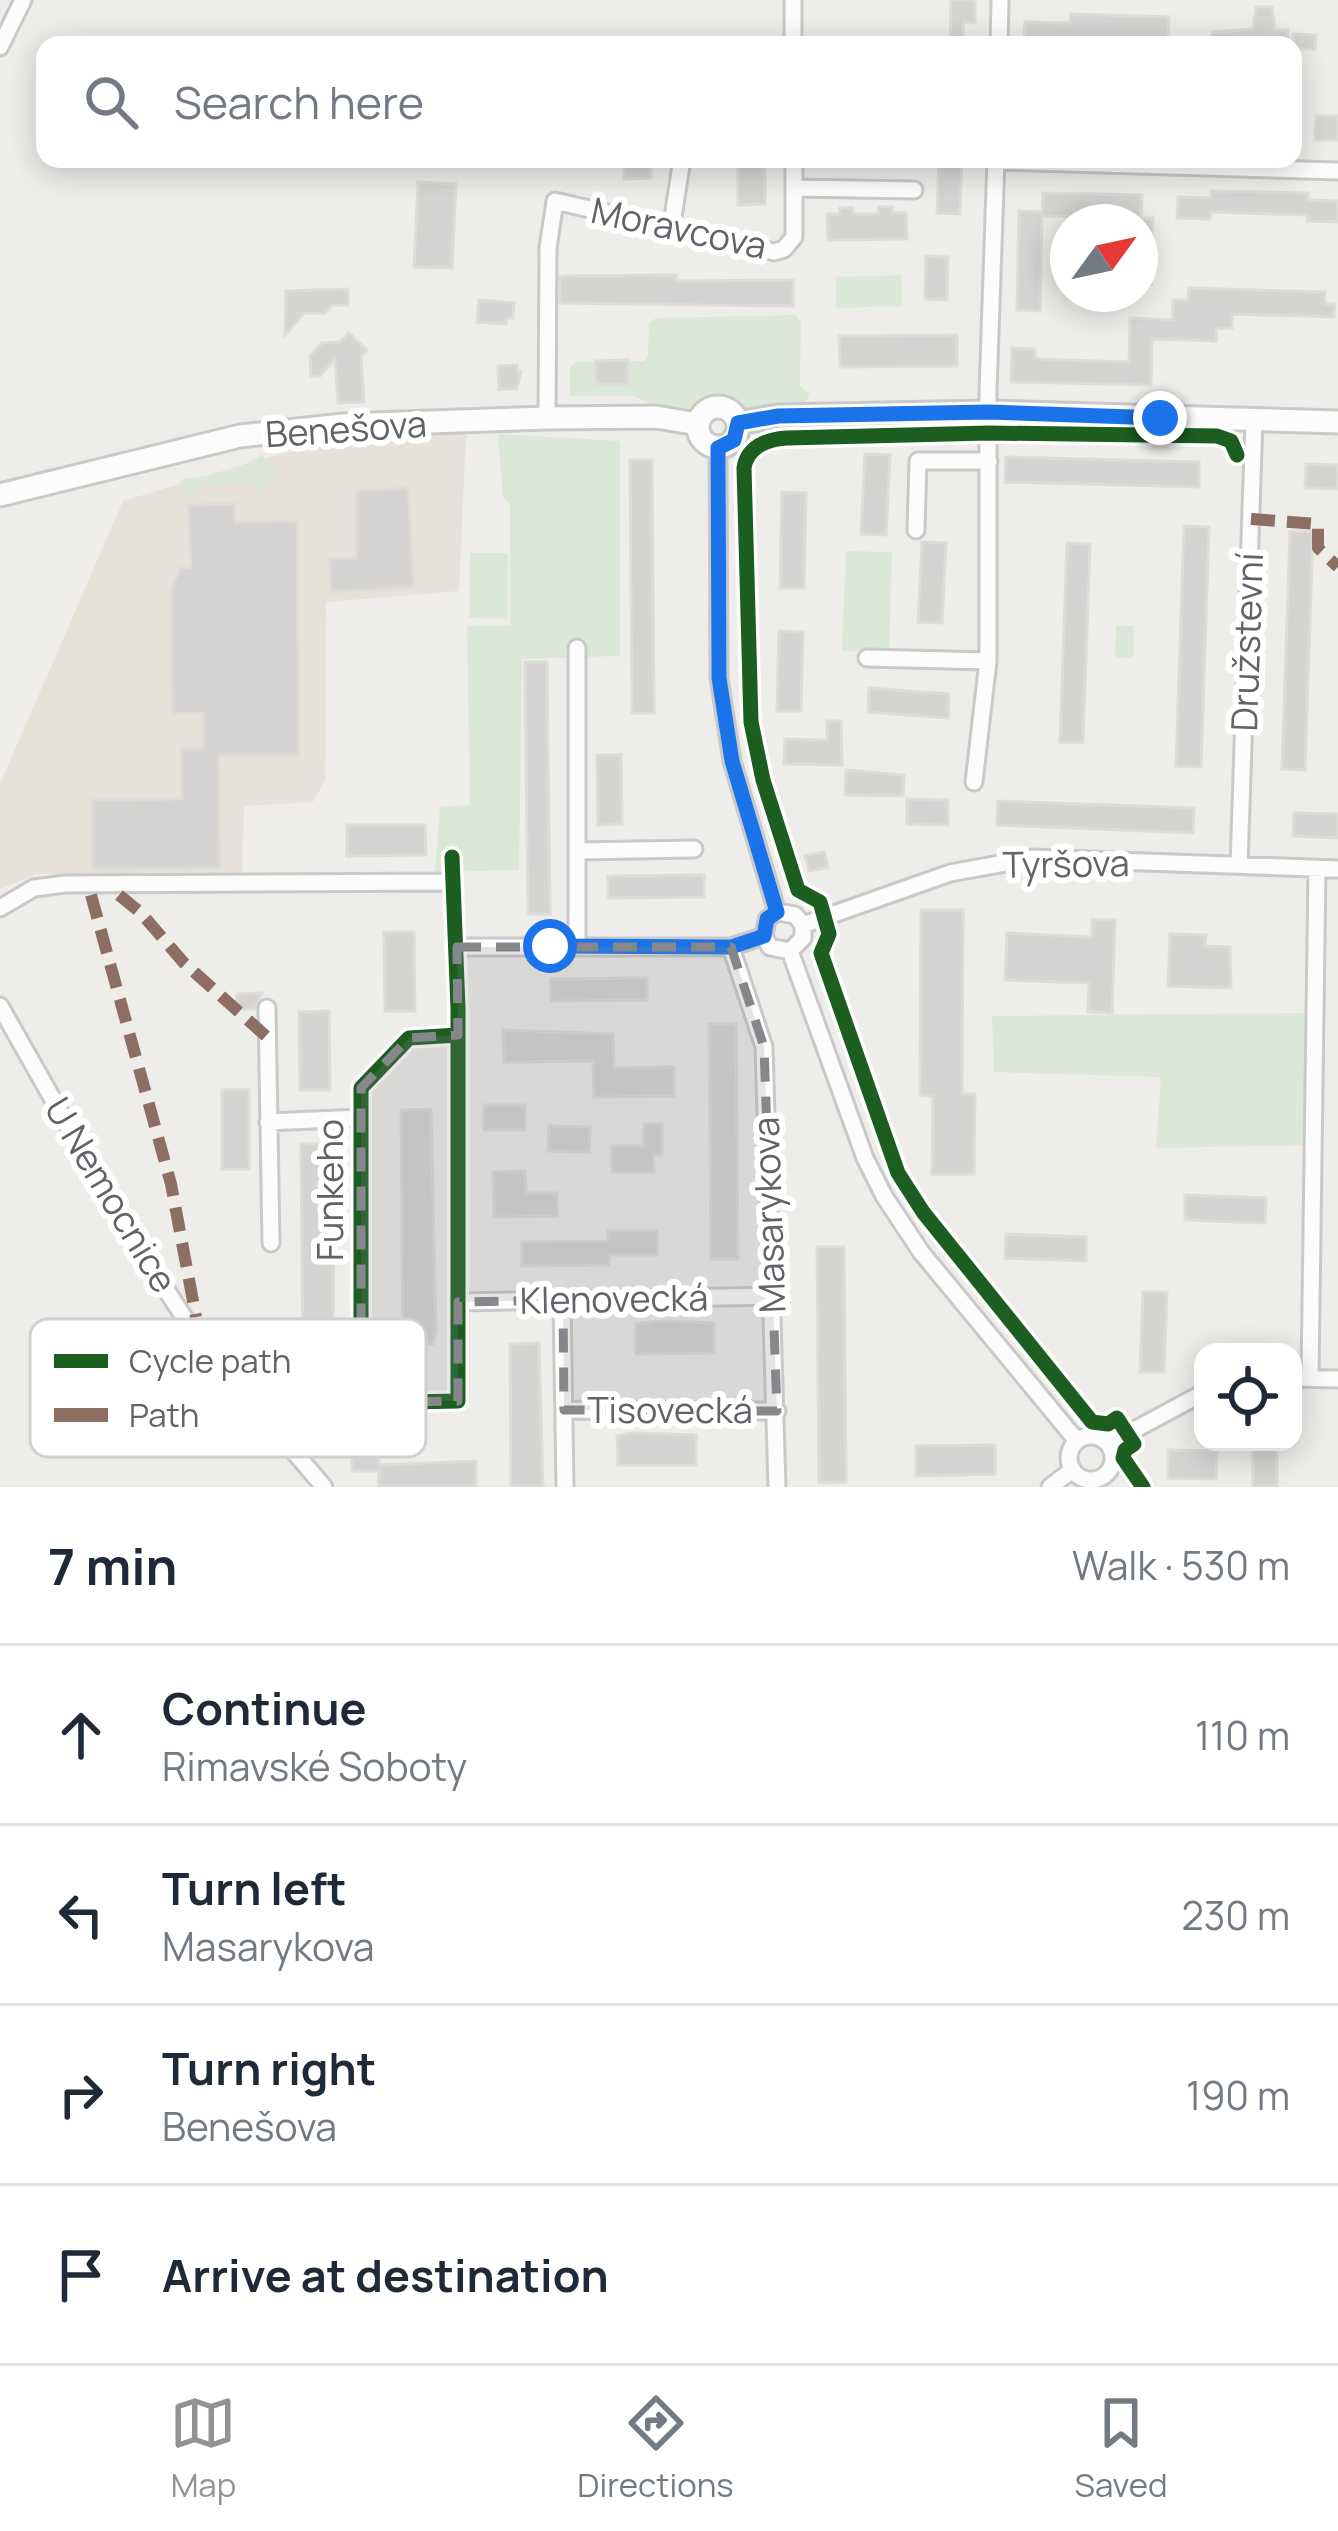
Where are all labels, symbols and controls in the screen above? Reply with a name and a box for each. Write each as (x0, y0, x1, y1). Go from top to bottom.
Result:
search box (36, 36, 1302, 168)
icon: search (78, 69, 144, 135)
text: Search here (174, 71, 424, 133)
street label: Moravcova (587, 185, 771, 270)
north arrow (1050, 204, 1158, 312)
route end (1133, 391, 1187, 445)
street label: Benešova (264, 398, 428, 459)
street label: Družstevní (1219, 552, 1274, 732)
street label: Tyršova (1002, 838, 1130, 889)
route start (523, 919, 577, 973)
street label: U Nemocnice (34, 1088, 189, 1301)
street label: Masarykova (741, 1116, 796, 1314)
street label: Funkeho (305, 1119, 354, 1261)
street label: Klenovecká (519, 1272, 709, 1325)
legend (30, 1319, 426, 1457)
text: Cycle path (129, 1338, 291, 1383)
map controls (1194, 1343, 1302, 1451)
button: locate (1194, 1343, 1302, 1451)
street label: Tisovecká (587, 1385, 753, 1434)
text: Path (129, 1392, 199, 1437)
text: 7 min (48, 1531, 177, 1600)
text: Walk · 530 m (1072, 1538, 1290, 1592)
text: Continue (162, 1677, 367, 1739)
icon: ahead (48, 1702, 114, 1768)
text: 110 m (1195, 1708, 1290, 1762)
text: Rimavské Soboty (162, 1739, 467, 1793)
text: Turn left (162, 1857, 347, 1919)
icon: left (48, 1882, 114, 1948)
text: 230 m (1182, 1888, 1290, 1942)
text: Masarykova (162, 1919, 375, 1973)
text: Turn right (162, 2037, 376, 2099)
icon: right (48, 2062, 114, 2128)
text: 190 m (1186, 2068, 1290, 2122)
text: Benešova (162, 2099, 337, 2153)
icon: arrive (48, 2242, 114, 2308)
text: Arrive at destination (162, 2244, 609, 2306)
tab: Map (170, 2390, 236, 2507)
tab: Directions (577, 2390, 734, 2507)
tab: Saved (1075, 2390, 1168, 2507)

